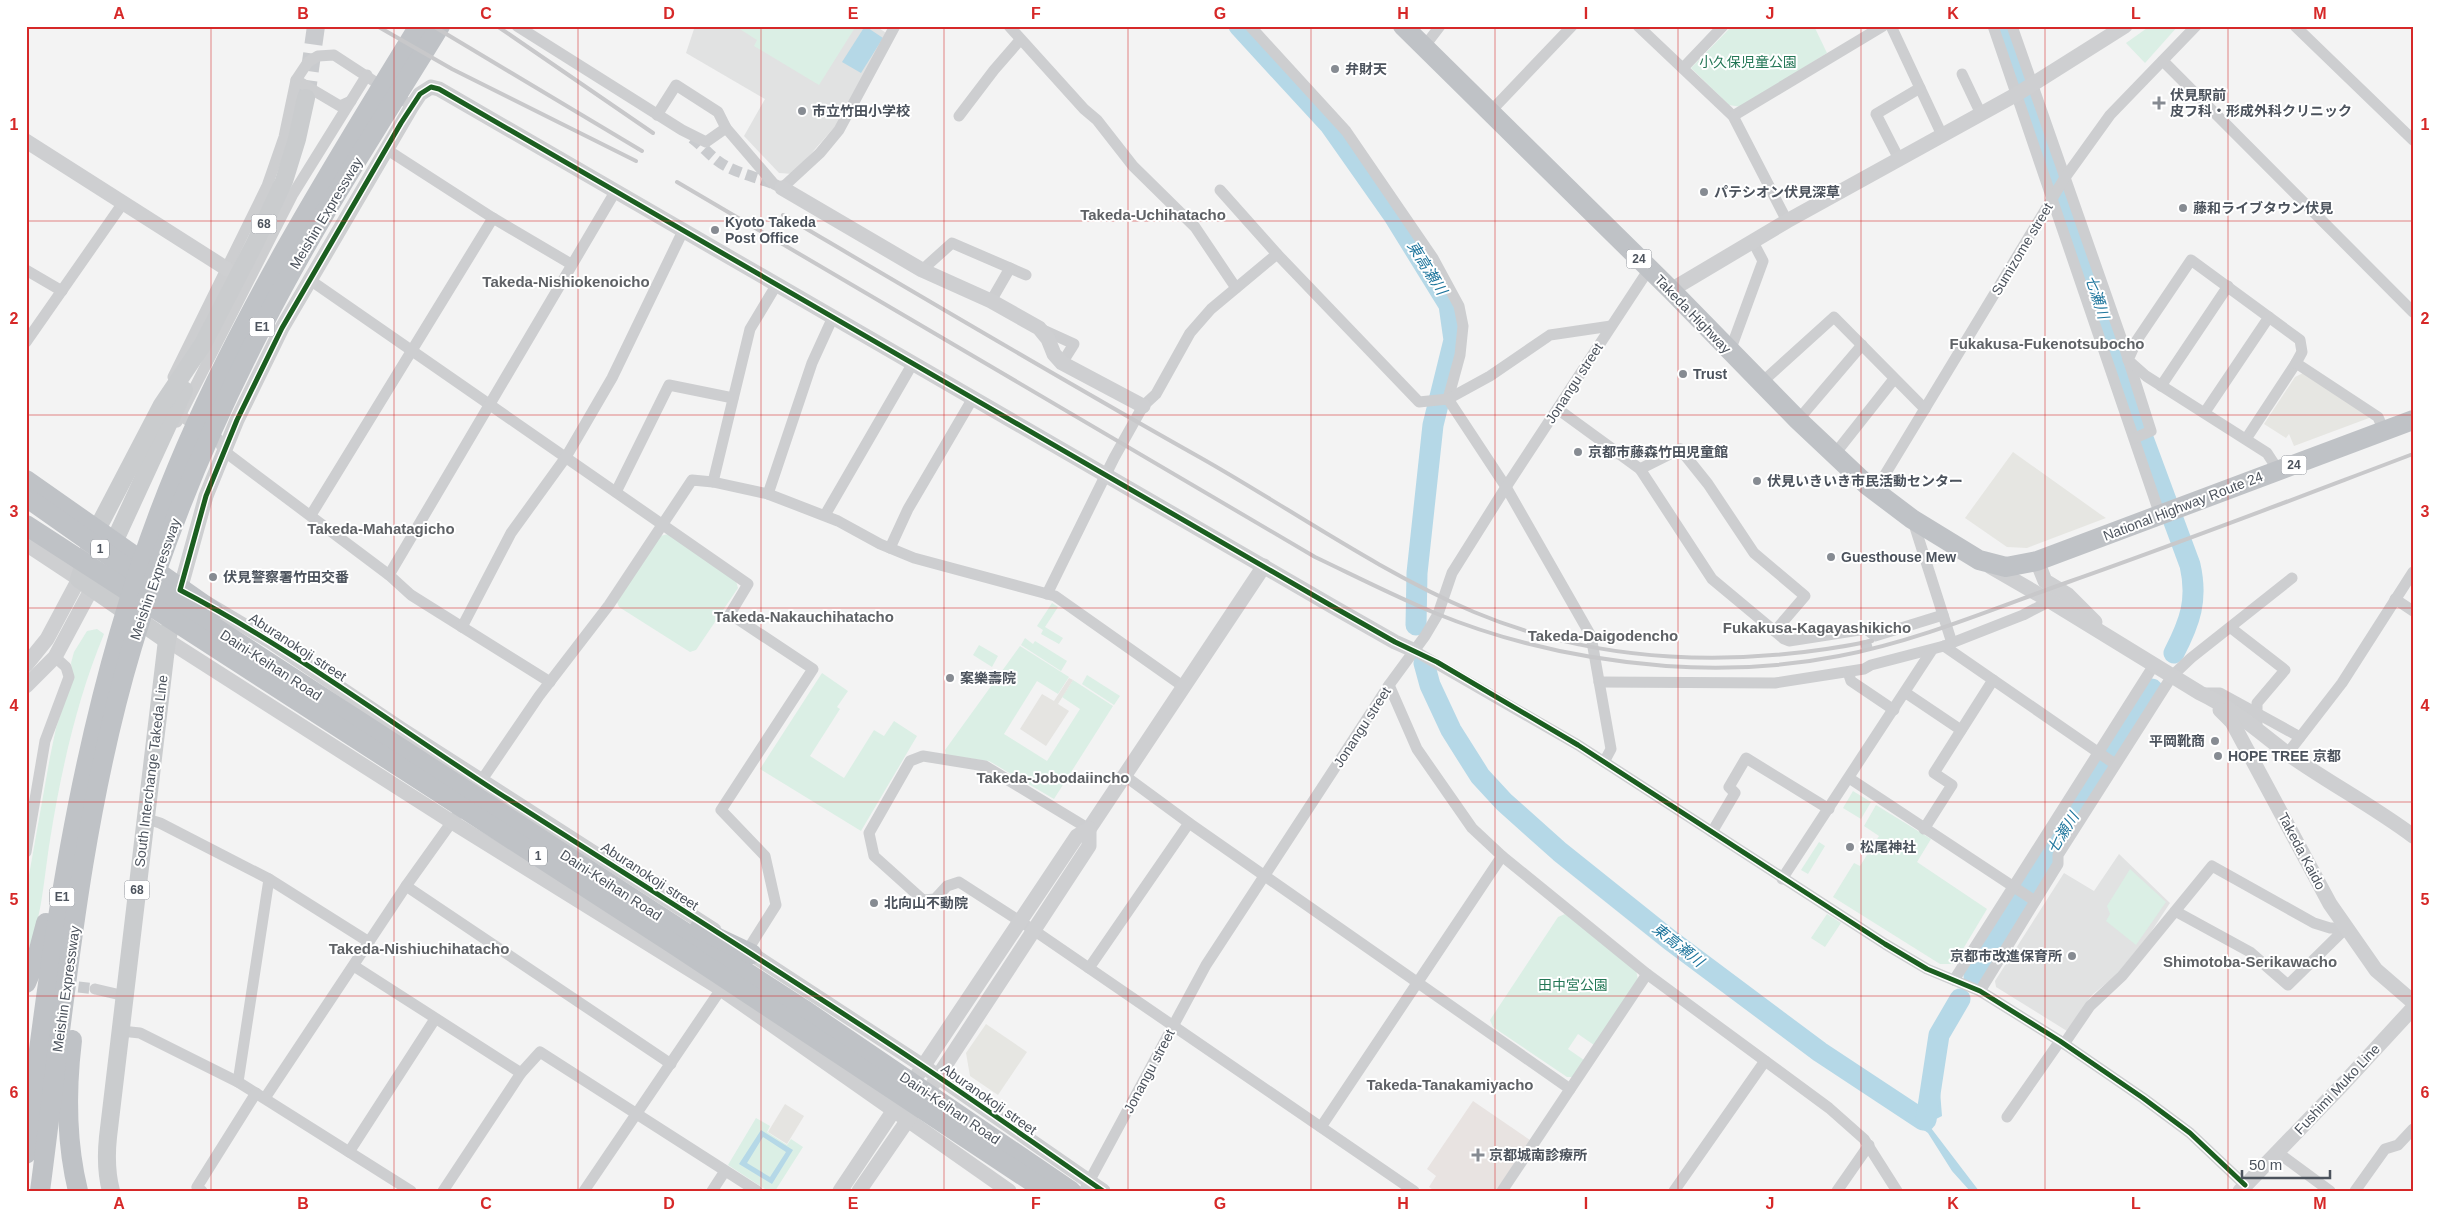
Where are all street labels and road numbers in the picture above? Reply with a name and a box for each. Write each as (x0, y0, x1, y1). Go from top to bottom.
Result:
street label: Meishin Expressway (286, 154, 366, 272)
street label: Sumizome street (1988, 200, 2056, 298)
road number: 68 (252, 214, 276, 233)
road number: 24 (1626, 250, 1652, 268)
street label: Takeda Highway (1652, 271, 1734, 357)
road number: E1 (250, 318, 274, 337)
street label: Jonangu street (1542, 340, 1606, 426)
road number: 24 (2282, 456, 2306, 474)
street label: National Highway Route 24 (2101, 468, 2265, 544)
street label: Meishin Expressway (127, 516, 183, 642)
road number: 1 (91, 540, 109, 558)
street label: Aburanokoji street (246, 610, 350, 684)
street label: Daini-Keihan Road (217, 626, 325, 704)
street label: South Interchange Takeda Line (131, 674, 171, 868)
street label: Jonangu street (1330, 684, 1394, 770)
street label: Takeda Kaido (2275, 810, 2329, 892)
street label: Aburanokoji street (598, 839, 702, 913)
road number: 1 (529, 846, 547, 866)
street label: Daini-Keihan Road (557, 846, 665, 924)
road number: 68 (124, 880, 150, 900)
road number: E1 (50, 888, 74, 906)
street label: Meishin Expressway (49, 925, 83, 1053)
street label: Jonangu street (1120, 1026, 1178, 1116)
street label: Fushimi Muko Line (2291, 1040, 2383, 1137)
street label: Aburanokoji street (938, 1060, 1040, 1138)
street label: Daini-Keihan Road (897, 1069, 1003, 1147)

